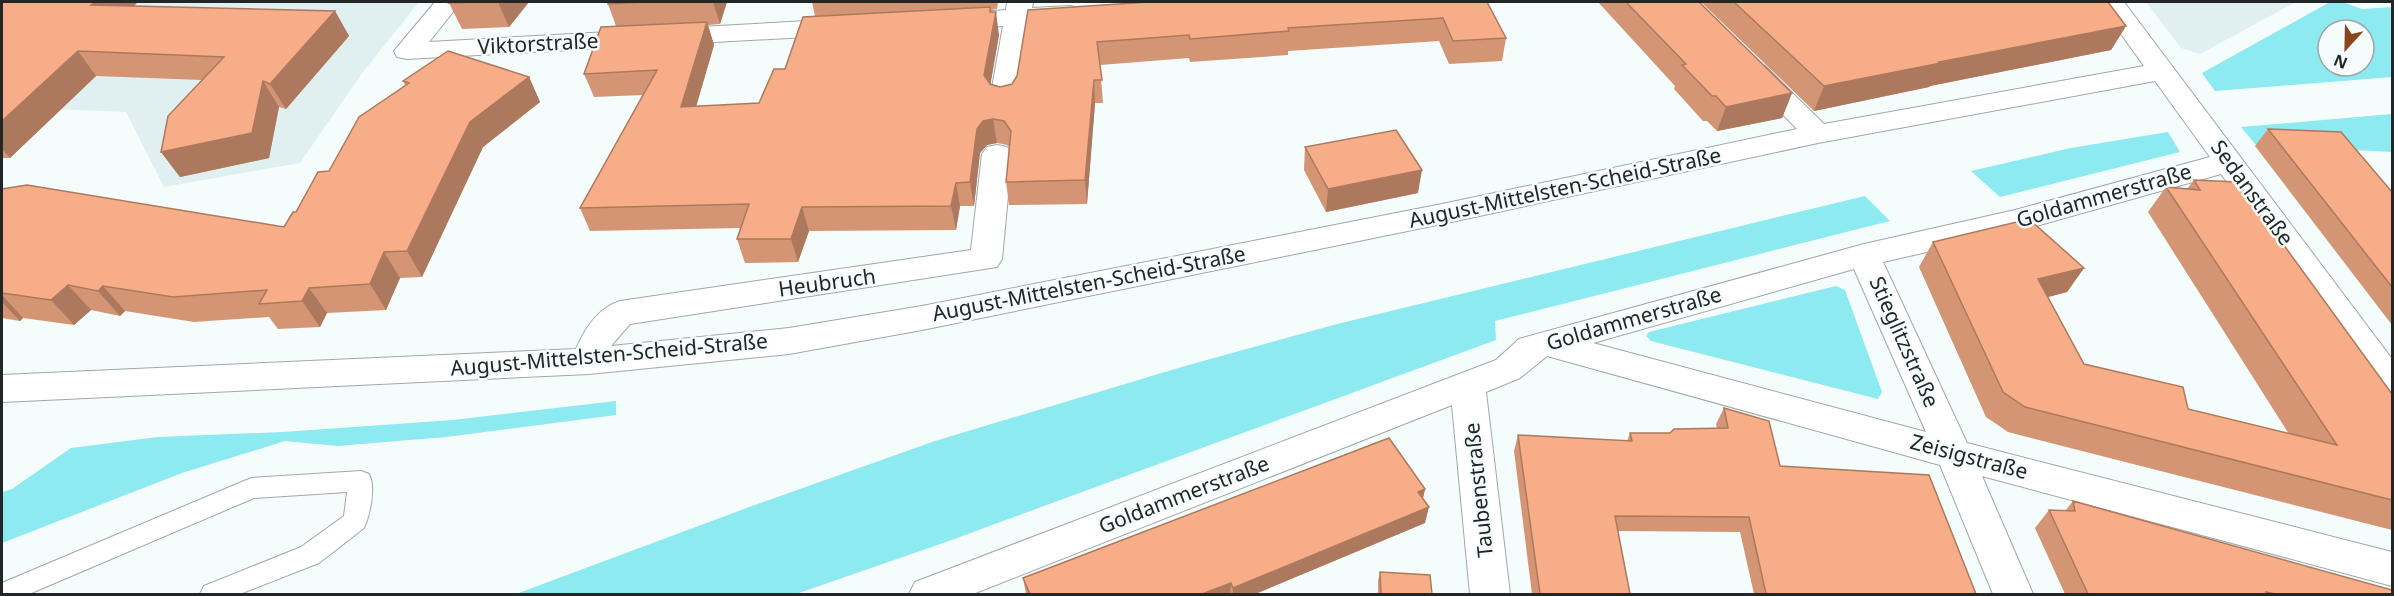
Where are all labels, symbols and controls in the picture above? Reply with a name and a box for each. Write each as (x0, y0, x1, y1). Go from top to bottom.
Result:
north arrow (2316, 18, 2376, 78)
street label: Viktorstraße (477, 26, 599, 60)
text: N (2330, 49, 2351, 75)
street label: Sedanstraße (2205, 134, 2301, 251)
street label: August-Mittelsten-Scheid-Straße (1406, 140, 1724, 234)
street label: Goldammerstraße (2013, 157, 2194, 233)
street label: August-Mittelsten-Scheid-Straße (930, 239, 1248, 327)
street label: Heubruch (776, 261, 877, 303)
street label: Stieglitzstraße (1864, 272, 1946, 411)
street label: Goldammerstraße (1543, 280, 1724, 356)
street label: August-Mittelsten-Scheid-Straße (449, 326, 769, 382)
street label: Taubenstraße (1457, 421, 1499, 559)
street label: Zeisigstraße (1907, 427, 2031, 485)
street label: Goldammerstraße (1094, 449, 1273, 540)

